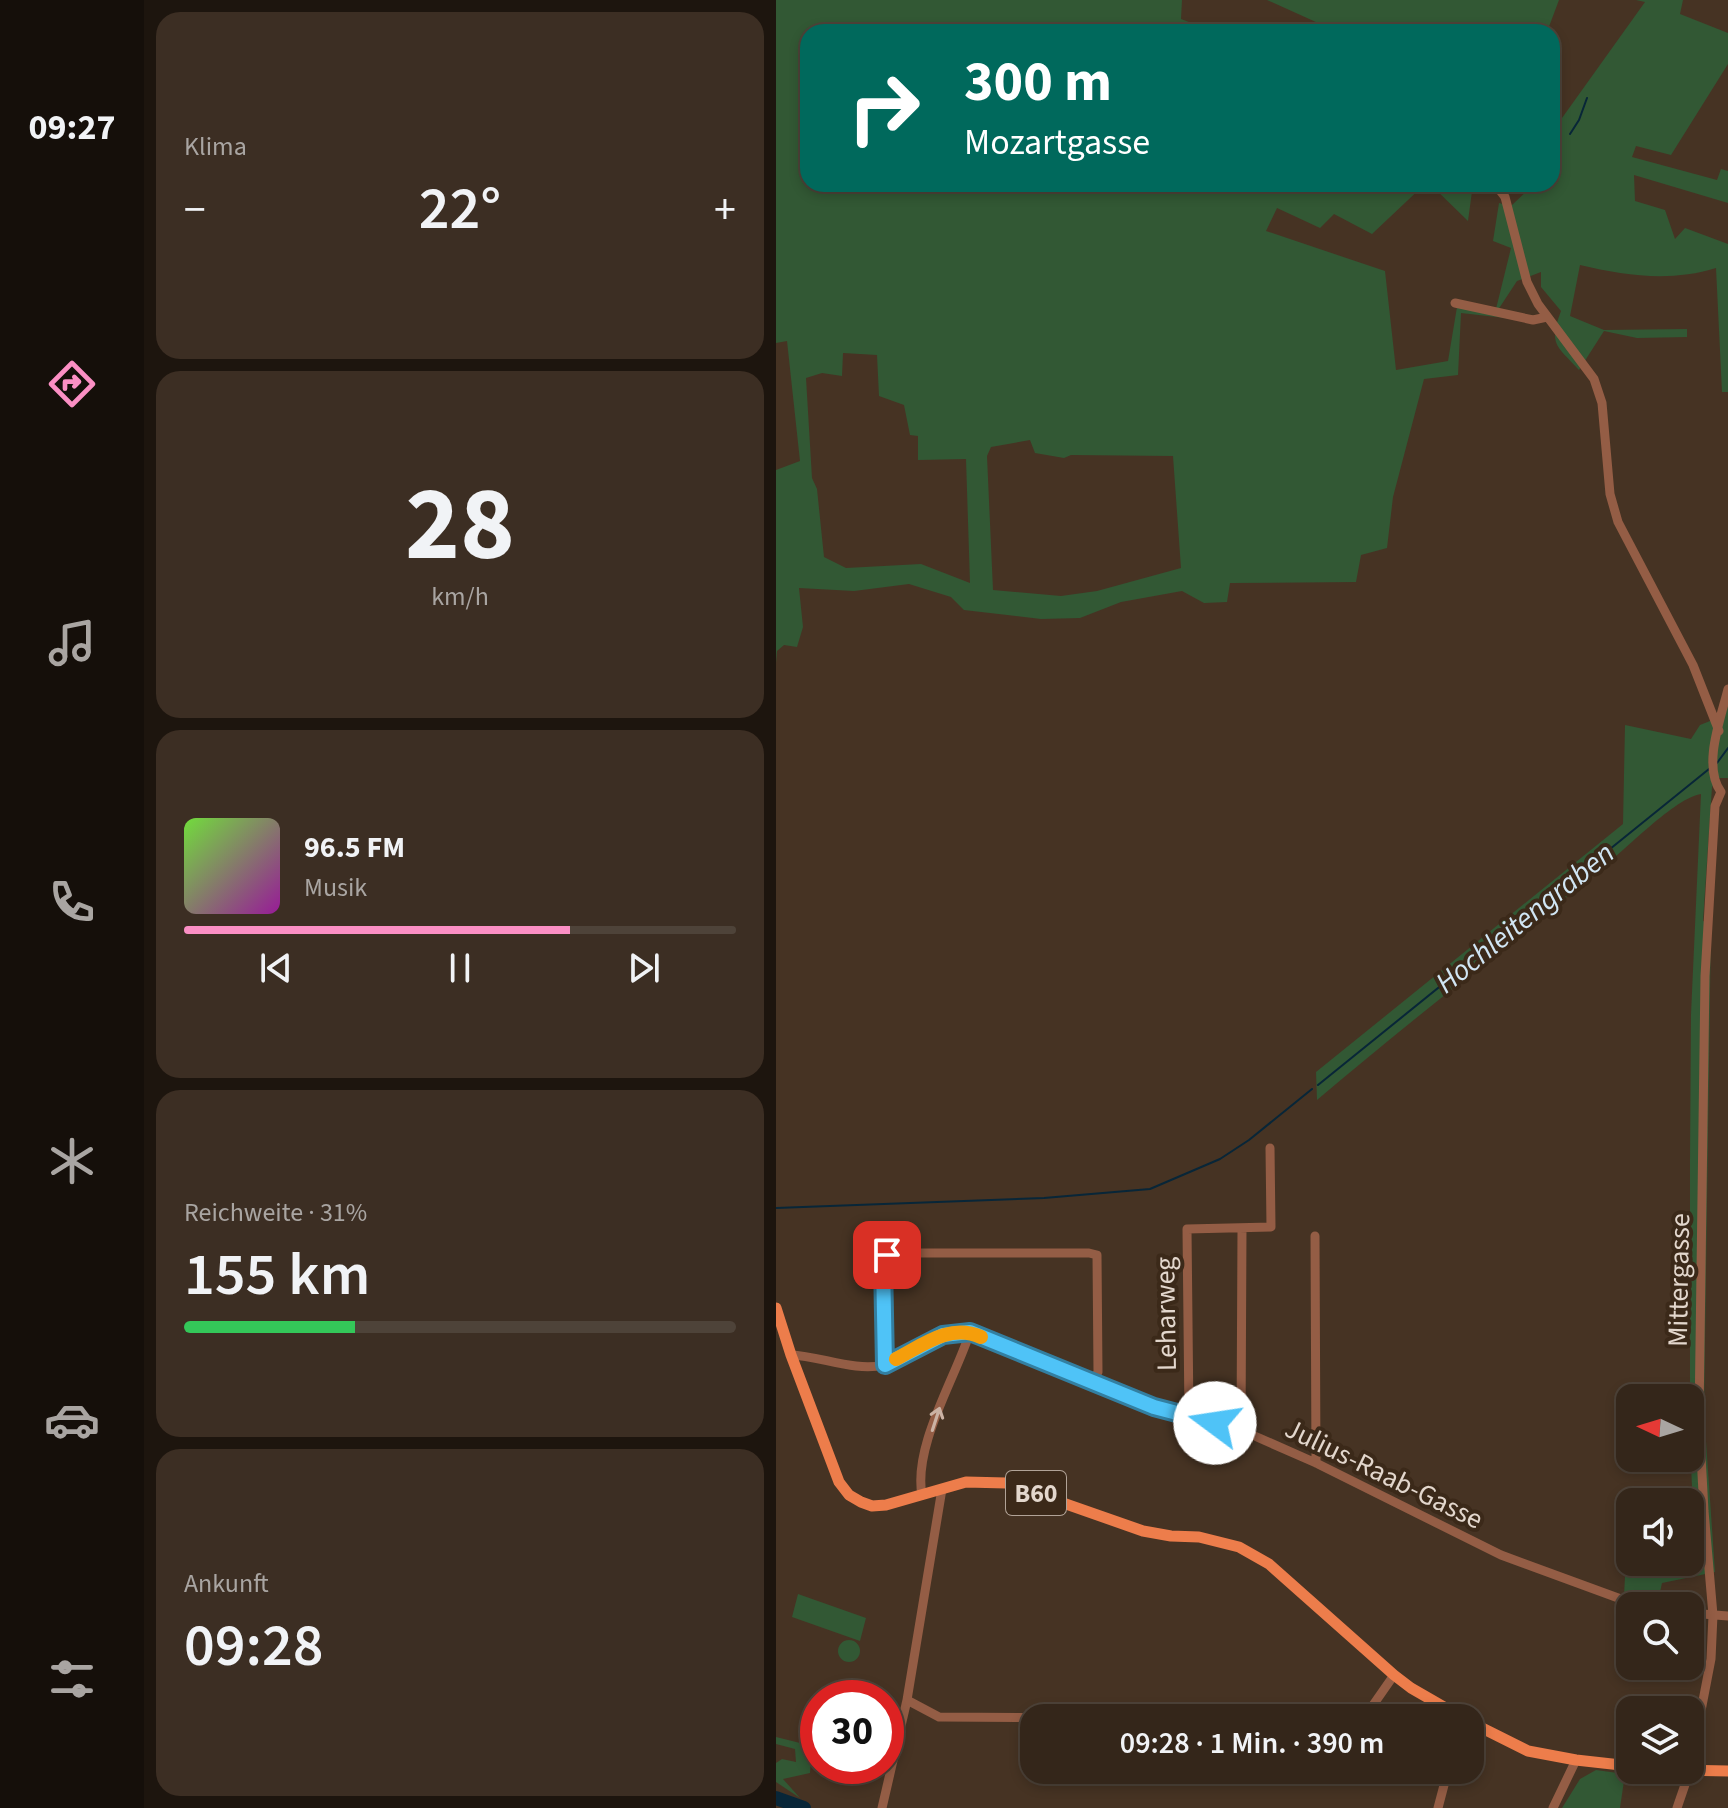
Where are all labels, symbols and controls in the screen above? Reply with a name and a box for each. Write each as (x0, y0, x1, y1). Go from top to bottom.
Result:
text: 300 m (964, 43, 1112, 122)
icon: right (832, 56, 936, 160)
text: 09:27 (29, 102, 115, 153)
text: Mozartgasse (964, 117, 1150, 168)
text: Klima (184, 128, 247, 165)
text: 22° (419, 167, 501, 252)
text: − (184, 179, 206, 242)
text: + (714, 179, 736, 242)
icon: directions (44, 356, 100, 412)
text: 28 (405, 452, 515, 600)
text: km/h (431, 578, 489, 615)
icon: music (44, 615, 100, 671)
text: 96.5 FM (304, 826, 405, 869)
water label: Hochleitengraben (1426, 832, 1624, 1004)
text: Musik (304, 869, 367, 906)
icon: phone (44, 874, 100, 930)
icon: previous (254, 946, 298, 990)
icon: pause (438, 946, 482, 990)
icon: next (622, 946, 666, 990)
icon: climate (44, 1133, 100, 1189)
text: Reichweite · 31% (184, 1194, 367, 1231)
street label: Mittergasse (1658, 1213, 1700, 1347)
pin (853, 1221, 921, 1289)
text: 155 km (184, 1233, 370, 1318)
icon: arrive (865, 1233, 909, 1277)
street label: Leharweg (1145, 1256, 1187, 1372)
position arrow (1173, 1381, 1257, 1465)
north arrow (1616, 1384, 1704, 1472)
map controls (1616, 1384, 1704, 1784)
icon: car (44, 1392, 100, 1448)
one-way arrow (929, 1407, 944, 1432)
street label: Julius-Raab-Gasse (1278, 1409, 1490, 1539)
road number: B60 (1006, 1471, 1066, 1515)
button: sound (1616, 1488, 1704, 1576)
text: Ankunft (184, 1565, 269, 1602)
button: search (1616, 1592, 1704, 1680)
text: 09:28 (184, 1604, 324, 1689)
icon: filters (44, 1651, 100, 1707)
speed limit sign: 30 (800, 1680, 904, 1784)
button: layers (1616, 1696, 1704, 1784)
text: 09:28 · 1 Min. · 390 m (1120, 1722, 1384, 1765)

